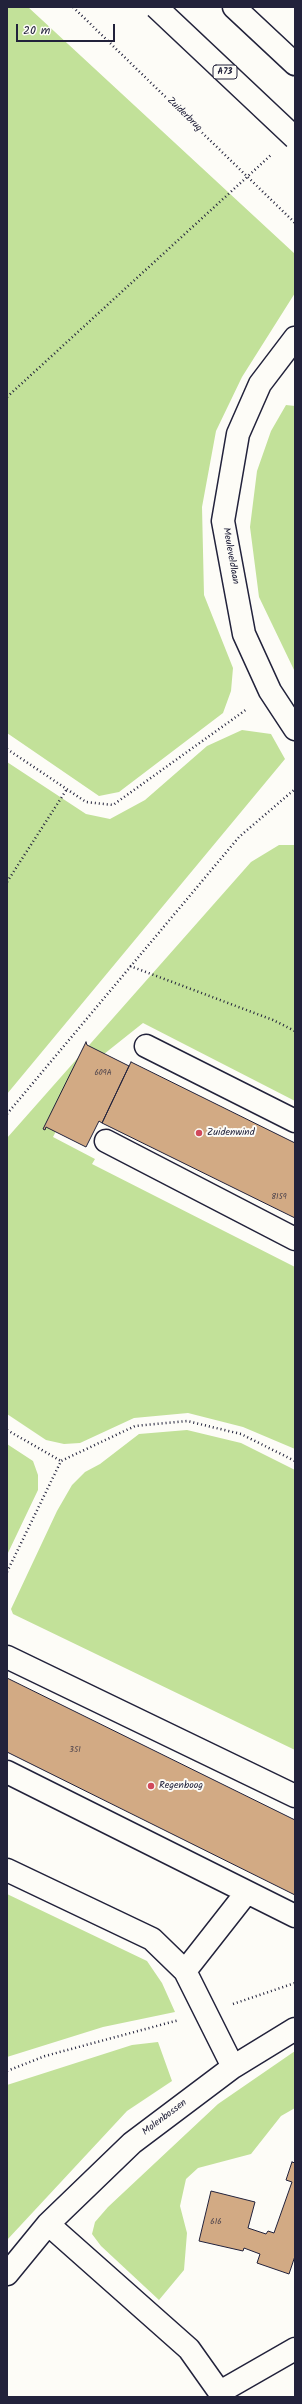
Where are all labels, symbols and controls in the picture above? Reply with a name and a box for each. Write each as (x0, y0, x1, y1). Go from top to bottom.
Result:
scale bar (18, 16, 117, 42)
text: 20 m (23, 21, 50, 40)
road number: A73 (213, 65, 237, 79)
street label: Zuiderbrug (164, 95, 204, 135)
street label: Meuleveldlaan (219, 527, 241, 585)
house number: 609A (94, 1069, 112, 1079)
place label: Zuidenwind (207, 1127, 255, 1139)
marker: Zuidenwind (194, 1128, 204, 1138)
house number: 8159 (271, 1193, 287, 1203)
house number: 351 (69, 1746, 81, 1756)
place label: Regenboog (159, 1780, 203, 1792)
marker: Regenboog (146, 1781, 156, 1791)
street label: Molenbossen (140, 2097, 190, 2139)
house number: 616 (210, 2218, 222, 2228)

